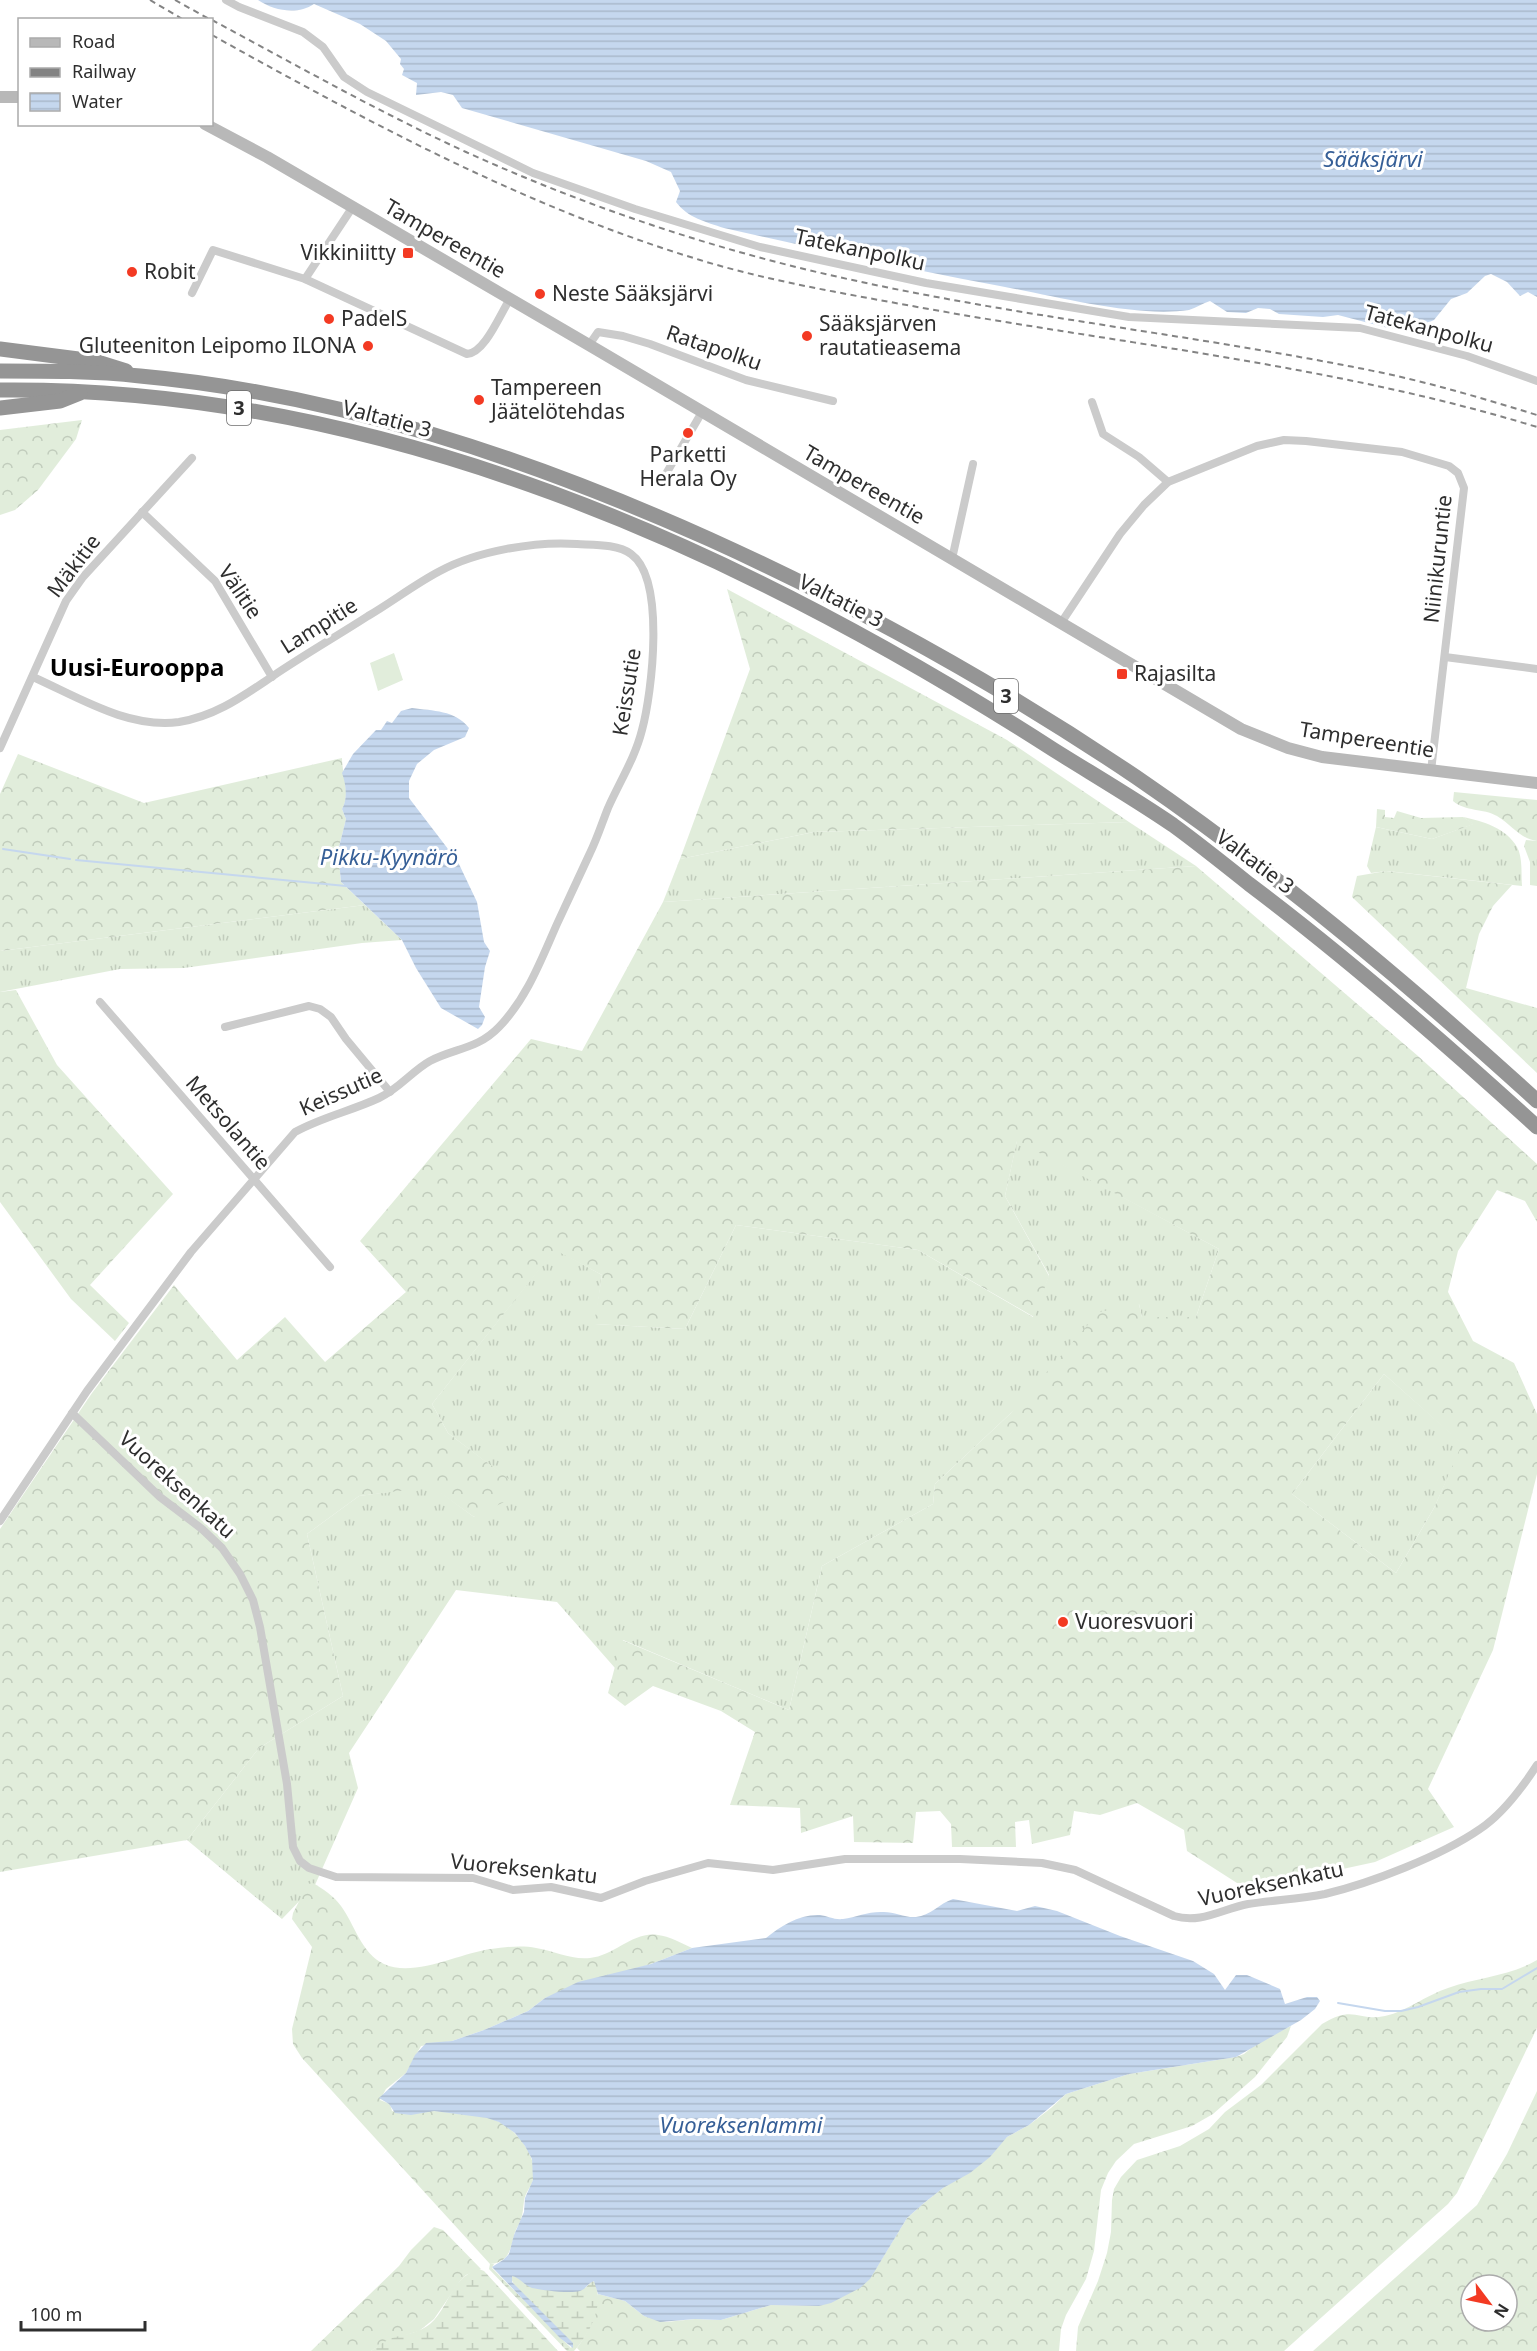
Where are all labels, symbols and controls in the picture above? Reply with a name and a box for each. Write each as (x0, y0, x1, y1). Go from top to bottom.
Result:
legend (18, 18, 213, 126)
text: Road (72, 29, 115, 53)
text: Railway (72, 59, 137, 83)
text: Water (72, 89, 123, 113)
water label: Sääksjärvi (1323, 143, 1423, 173)
street label: Tampereentie (380, 192, 511, 284)
street label: Tatekanpolku (793, 222, 928, 276)
place label: Vikkiniitty (300, 238, 396, 266)
marker: Vikkiniitty (401, 246, 415, 260)
place label: Robit (144, 257, 196, 285)
marker: Robit (125, 265, 139, 279)
place label: Neste Sääksjärvi (552, 279, 713, 307)
marker: Neste Sääksjärvi (533, 287, 547, 301)
street label: Tatekanpolku (1362, 297, 1497, 359)
place label: PadelS (341, 304, 407, 332)
place label: Sääksjärven rautatieasema (819, 309, 961, 361)
marker: PadelS (322, 312, 336, 326)
street label: Ratapolku (663, 318, 766, 376)
marker: Sääksjärven rautatieasema (800, 329, 814, 343)
place label: Gluteeniton Leipomo ILONA (79, 331, 357, 359)
marker: Gluteeniton Leipomo ILONA (361, 339, 375, 353)
place label: Tampereen Jäätelötehdas (489, 373, 625, 425)
road number: 3 (227, 391, 251, 425)
street label: Valtatie 3 (340, 393, 435, 443)
marker: Tampereen Jäätelötehdas (472, 393, 486, 407)
marker: Parketti Herala Oy (681, 426, 695, 440)
street label: Tampereentie (799, 438, 930, 530)
place label: Parketti Herala Oy (639, 440, 737, 492)
street label: Niinikuruntie (1416, 493, 1458, 624)
street label: Mäkitie (40, 528, 106, 603)
street label: Välitie (213, 559, 269, 624)
street label: Valtatie 3 (795, 567, 888, 633)
street label: Lampitie (275, 591, 362, 660)
street label: Keissutie (605, 646, 647, 738)
district label: Uusi-Eurooppa (50, 650, 224, 683)
place label: Rajasilta (1134, 659, 1216, 687)
marker: Rajasilta (1115, 667, 1129, 681)
road number: 3 (994, 679, 1018, 713)
street label: Tampereentie (1298, 715, 1436, 763)
street label: Valtatie 3 (1211, 823, 1300, 900)
water label: Pikku-Kyynärö (320, 841, 458, 871)
street label: Keissutie (295, 1060, 387, 1122)
street label: Metsolantie (180, 1069, 277, 1175)
street label: Vuoreksenkatu (113, 1424, 242, 1544)
place label: Vuoresvuori (1075, 1607, 1194, 1635)
marker: Vuoresvuori (1056, 1615, 1070, 1629)
street label: Vuoreksenkatu (449, 1846, 599, 1890)
street label: Vuoreksenkatu (1196, 1854, 1346, 1912)
water label: Vuoreksenlammi (660, 2109, 823, 2139)
north arrow (1459, 2273, 1519, 2333)
scale bar (21, 2294, 146, 2332)
text: N (1489, 2300, 1514, 2322)
text: 100 m (30, 2302, 82, 2326)

